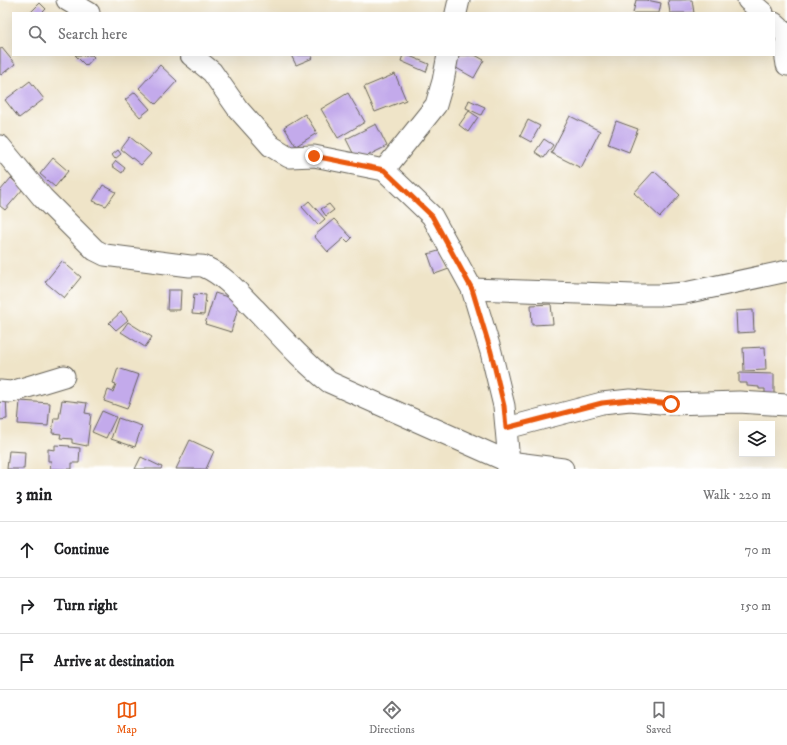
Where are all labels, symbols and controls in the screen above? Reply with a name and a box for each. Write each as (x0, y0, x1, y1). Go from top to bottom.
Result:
search box (12, 12, 775, 56)
icon: search (26, 23, 48, 45)
text: Search here (58, 25, 127, 44)
route end (305, 147, 323, 165)
route start (662, 395, 680, 413)
map controls (739, 421, 775, 457)
button: layers (739, 421, 775, 457)
text: 3 min (16, 484, 52, 506)
text: Walk · 220 m (703, 487, 771, 503)
icon: ahead (16, 539, 38, 561)
text: Continue (54, 540, 109, 559)
text: 70 m (745, 542, 771, 558)
icon: right (16, 595, 38, 617)
text: Turn right (54, 596, 117, 615)
text: 150 m (740, 598, 771, 614)
icon: arrive (16, 651, 38, 673)
text: Arrive at destination (54, 652, 174, 671)
tab: Map (116, 699, 138, 737)
tab: Directions (369, 699, 415, 737)
tab: Saved (646, 699, 671, 737)

